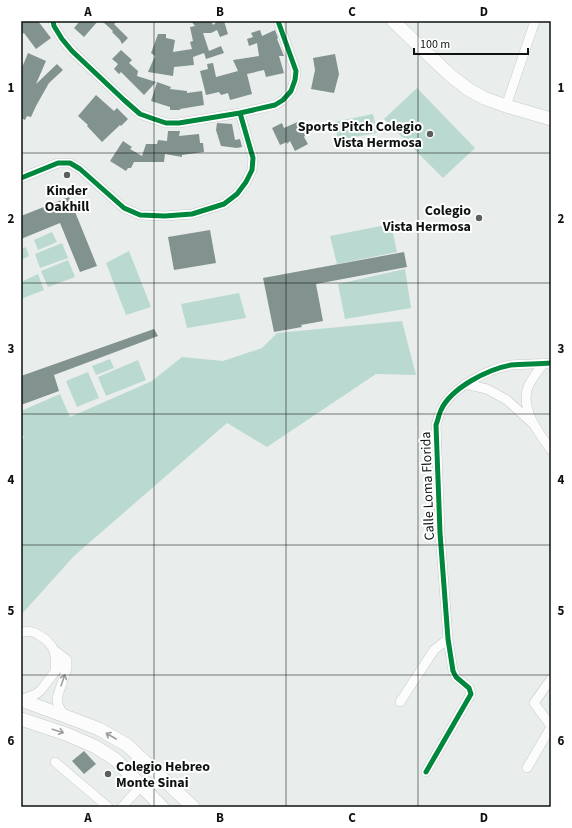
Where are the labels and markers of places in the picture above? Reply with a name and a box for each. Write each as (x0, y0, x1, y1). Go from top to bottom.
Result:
place label: Sports Pitch Colegio Vista Hermosa (298, 117, 422, 153)
marker: Sports Pitch Colegio Vista Hermosa (425, 129, 435, 139)
marker: Kinder Oakhill (62, 170, 72, 180)
place label: Kinder Oakhill (45, 181, 89, 217)
place label: Colegio Vista Hermosa (382, 201, 471, 237)
marker: Colegio Vista Hermosa (474, 213, 484, 223)
place label: Colegio Hebreo Monte Sinai (116, 757, 210, 793)
marker: Colegio Hebreo Monte Sinai (103, 769, 113, 779)

